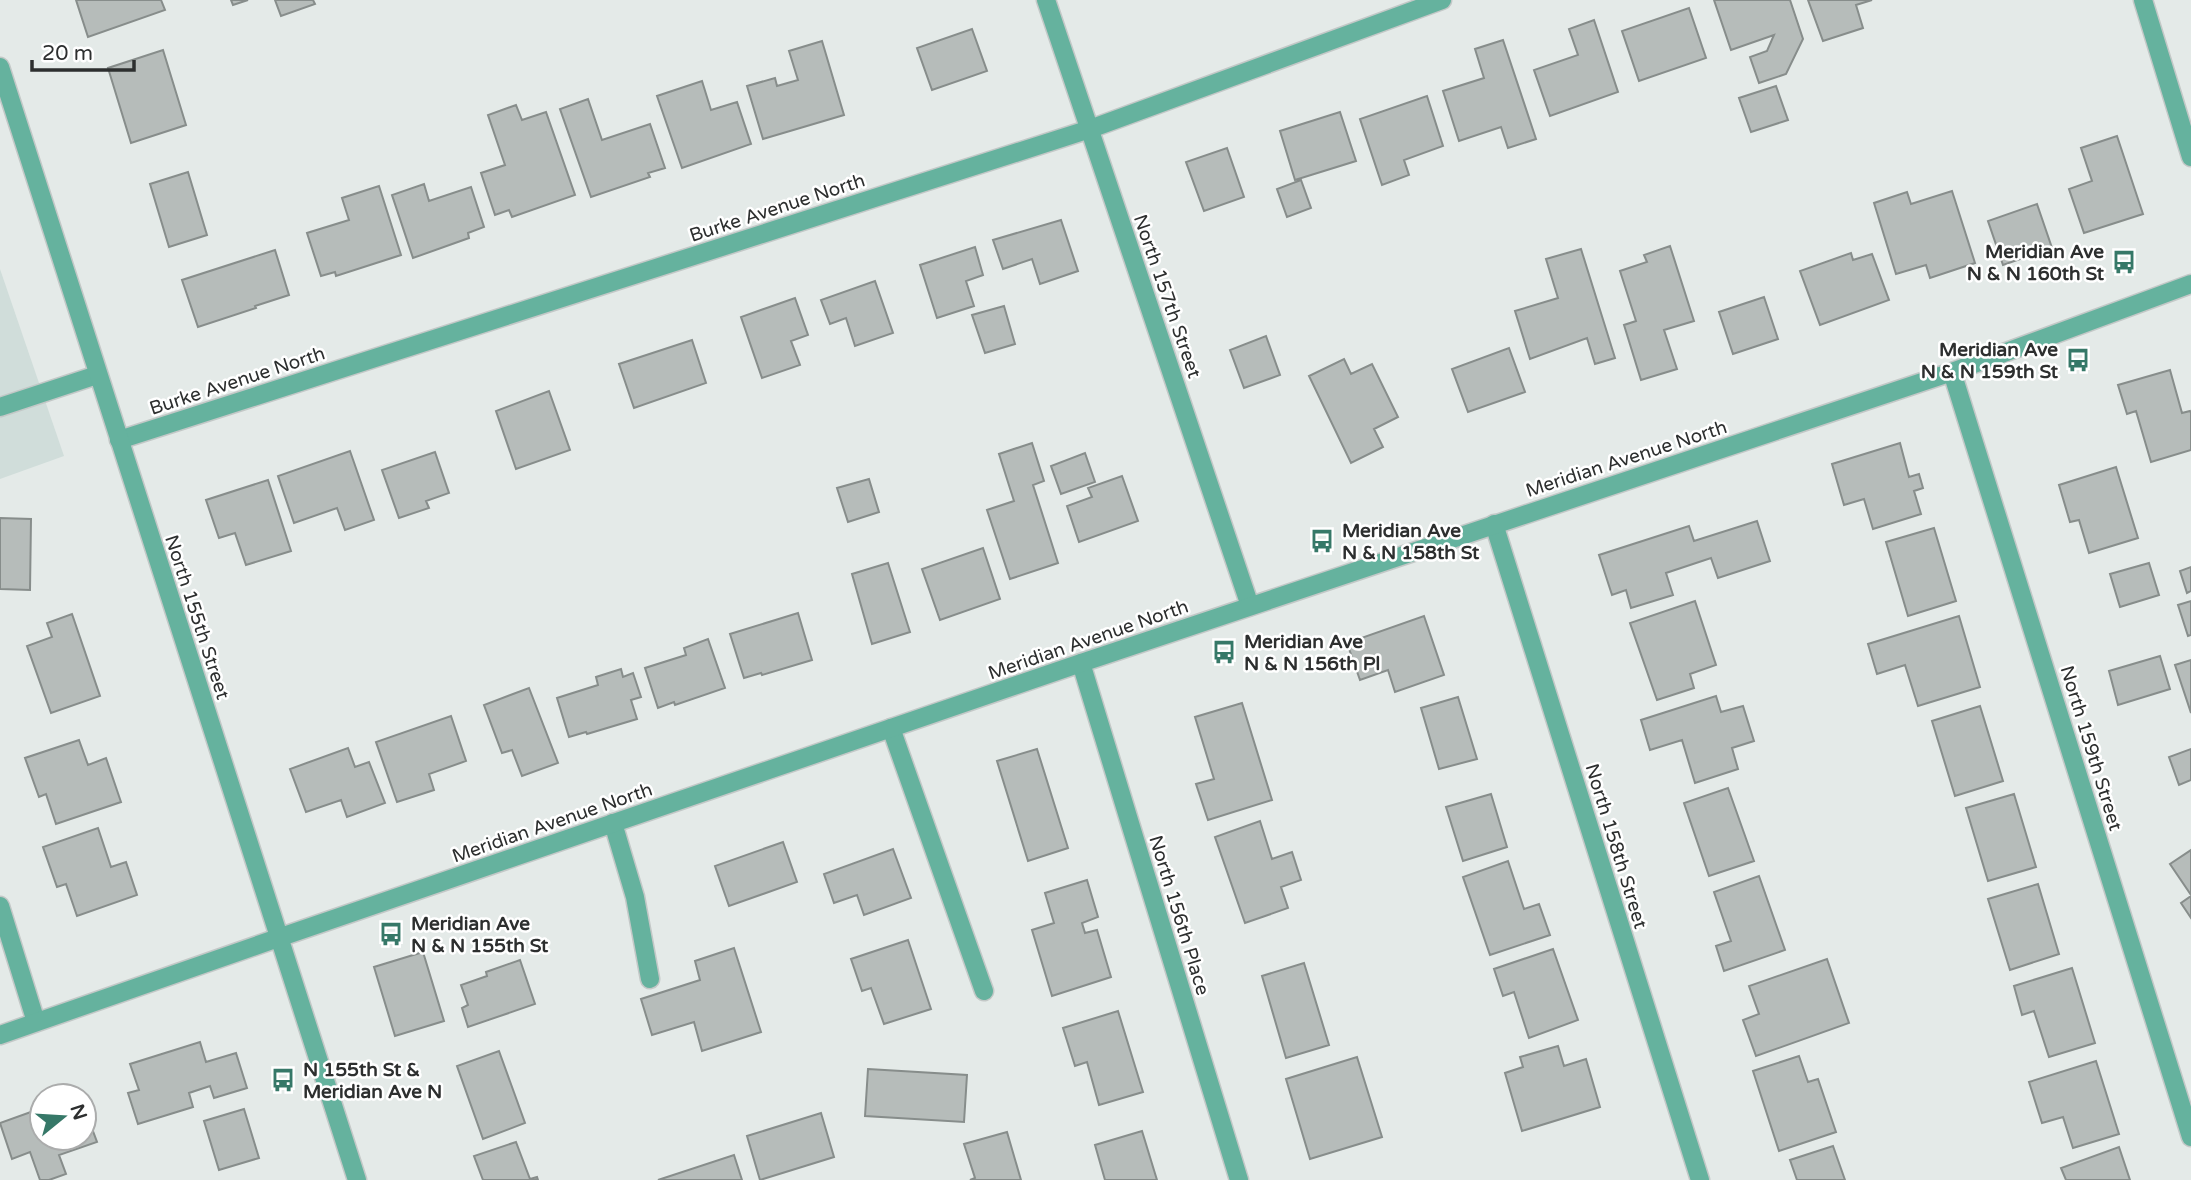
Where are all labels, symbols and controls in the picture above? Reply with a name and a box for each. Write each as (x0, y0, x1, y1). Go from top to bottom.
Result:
scale bar (32, 28, 133, 72)
text: 20 m (42, 41, 93, 66)
street label: Burke Avenue North (687, 169, 868, 247)
street label: North 157th Street (1129, 212, 1205, 381)
place label: Meridian Ave N & N 160th St (1967, 241, 2105, 285)
bus stop icon: Meridian Ave N & N 160th St (2110, 248, 2138, 276)
place label: Meridian Ave N & N 159th St (1921, 339, 2059, 383)
street label: Burke Avenue North (147, 342, 328, 420)
bus stop icon: Meridian Ave N & N 159th St (2064, 346, 2092, 374)
street label: Meridian Avenue North (1523, 416, 1730, 502)
place label: Meridian Ave N & N 158th St (1342, 520, 1480, 564)
bus stop icon: Meridian Ave N & N 158th St (1308, 527, 1336, 555)
street label: North 155th Street (160, 532, 234, 702)
street label: Meridian Avenue North (985, 595, 1191, 685)
place label: Meridian Ave N & N 156th Pl (1244, 631, 1380, 675)
bus stop icon: Meridian Ave N & N 156th Pl (1210, 638, 1238, 666)
street label: North 159th Street (2055, 663, 2127, 833)
street label: North 158th Street (1580, 761, 1652, 931)
street label: Meridian Avenue North (449, 778, 655, 868)
street label: North 156th Place (1144, 833, 1214, 998)
place label: Meridian Ave N & N 155th St (411, 913, 549, 957)
bus stop icon: Meridian Ave N & N 155th St (377, 920, 405, 948)
place label: N 155th St & Meridian Ave N (303, 1059, 442, 1103)
bus stop icon: N 155th St & Meridian Ave N (269, 1066, 297, 1094)
north arrow (28, 1082, 98, 1152)
text: N (65, 1101, 91, 1123)

